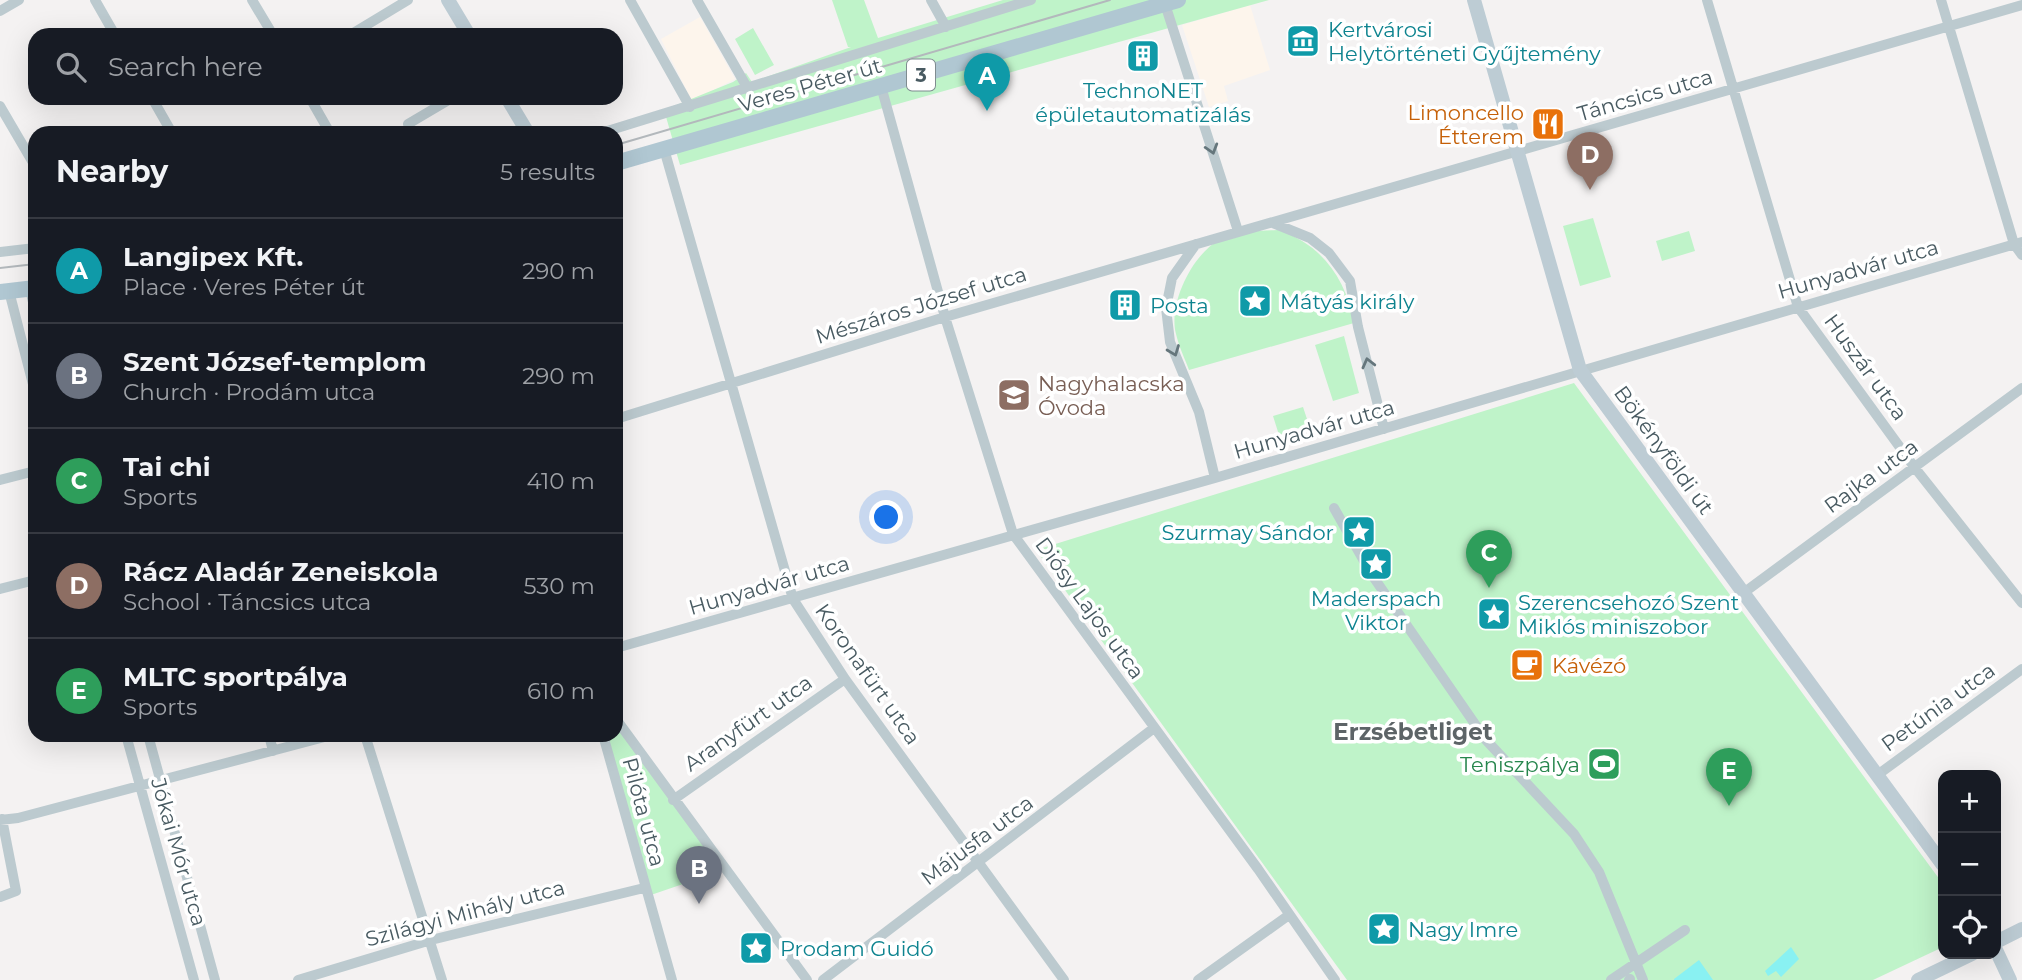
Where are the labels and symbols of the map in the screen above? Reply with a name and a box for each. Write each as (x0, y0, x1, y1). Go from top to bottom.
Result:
place label: Kertvárosi Helytörténeti Gyűjtemény (1328, 17, 1601, 66)
museum icon: Kertvárosi Helytörténeti Gyűjtemény (1284, 22, 1322, 60)
building icon: TechnoNET épületautomatizálás (1124, 37, 1162, 75)
street label: Veres Péter út (736, 53, 884, 117)
pin: A (964, 53, 1010, 111)
road number: 3 (907, 60, 935, 90)
street label: Táncsics utca (1574, 64, 1716, 126)
place label: TechnoNET épületautomatizálás (1035, 78, 1251, 127)
place label: Limoncello Étterem (1408, 100, 1524, 149)
restaurant icon: Limoncello Étterem (1529, 105, 1567, 143)
pin: D (1567, 132, 1613, 190)
one-way arrow (1204, 143, 1219, 155)
street label: Hunyadvár utca (1775, 234, 1941, 304)
street label: Mészáros József utca (812, 261, 1030, 349)
place icon: Mátyás király (1236, 282, 1274, 320)
building icon: Posta (1106, 286, 1144, 324)
place label: Mátyás király (1280, 289, 1415, 314)
place label: Posta (1150, 293, 1209, 318)
street label: Huszár utca (1819, 309, 1913, 425)
one-way arrow (1166, 344, 1180, 356)
one-way arrow (1361, 357, 1376, 369)
place label: Nagyhalacska Óvoda (1038, 371, 1185, 420)
school or university icon: Nagyhalacska Óvoda (995, 376, 1033, 414)
street label: Bökényföldi út (1609, 381, 1719, 519)
street label: Hunyadvár utca (1231, 394, 1397, 464)
street label: Rajka utca (1819, 434, 1923, 518)
your location (869, 500, 903, 534)
place icon: Szurmay Sándor (1340, 513, 1378, 551)
place label: Szurmay Sándor (1162, 520, 1334, 545)
pin: C (1466, 530, 1512, 588)
street label: Diósy Lajos utca (1030, 532, 1150, 684)
place icon: Maderspach Viktor (1357, 545, 1395, 583)
street label: Hunyadvár utca (686, 550, 852, 620)
place label: Maderspach Viktor (1311, 586, 1441, 635)
place label: Szerencsehozó Szent Miklós miniszobor (1518, 590, 1739, 639)
place icon: Szerencsehozó Szent Miklós miniszobor (1475, 595, 1513, 633)
street label: Koronafürt utca (810, 599, 926, 749)
cafe icon: Kávézó (1508, 646, 1546, 684)
place label: Kávézó (1552, 653, 1626, 678)
street label: Petúnia utca (1876, 657, 2000, 757)
street label: Aranyfürt utca (679, 670, 817, 776)
district label: Erzsébetliget (1333, 718, 1493, 746)
sports icon: Teniszpálya (1585, 745, 1623, 783)
pin: E (1706, 748, 1752, 806)
place label: Teniszpálya (1460, 752, 1580, 777)
street label: Pilóta utca (617, 755, 671, 869)
street label: Jókai Mór utca (146, 774, 212, 929)
street label: Májusfa utca (916, 790, 1038, 890)
pin: B (676, 846, 722, 904)
street label: Szilágyi Mihály utca (363, 874, 567, 952)
place icon: Nagy Imre (1365, 910, 1403, 948)
place label: Nagy Imre (1408, 917, 1518, 942)
place icon: Prodam Guidó (737, 929, 775, 967)
place label: Prodam Guidó (780, 936, 934, 961)

